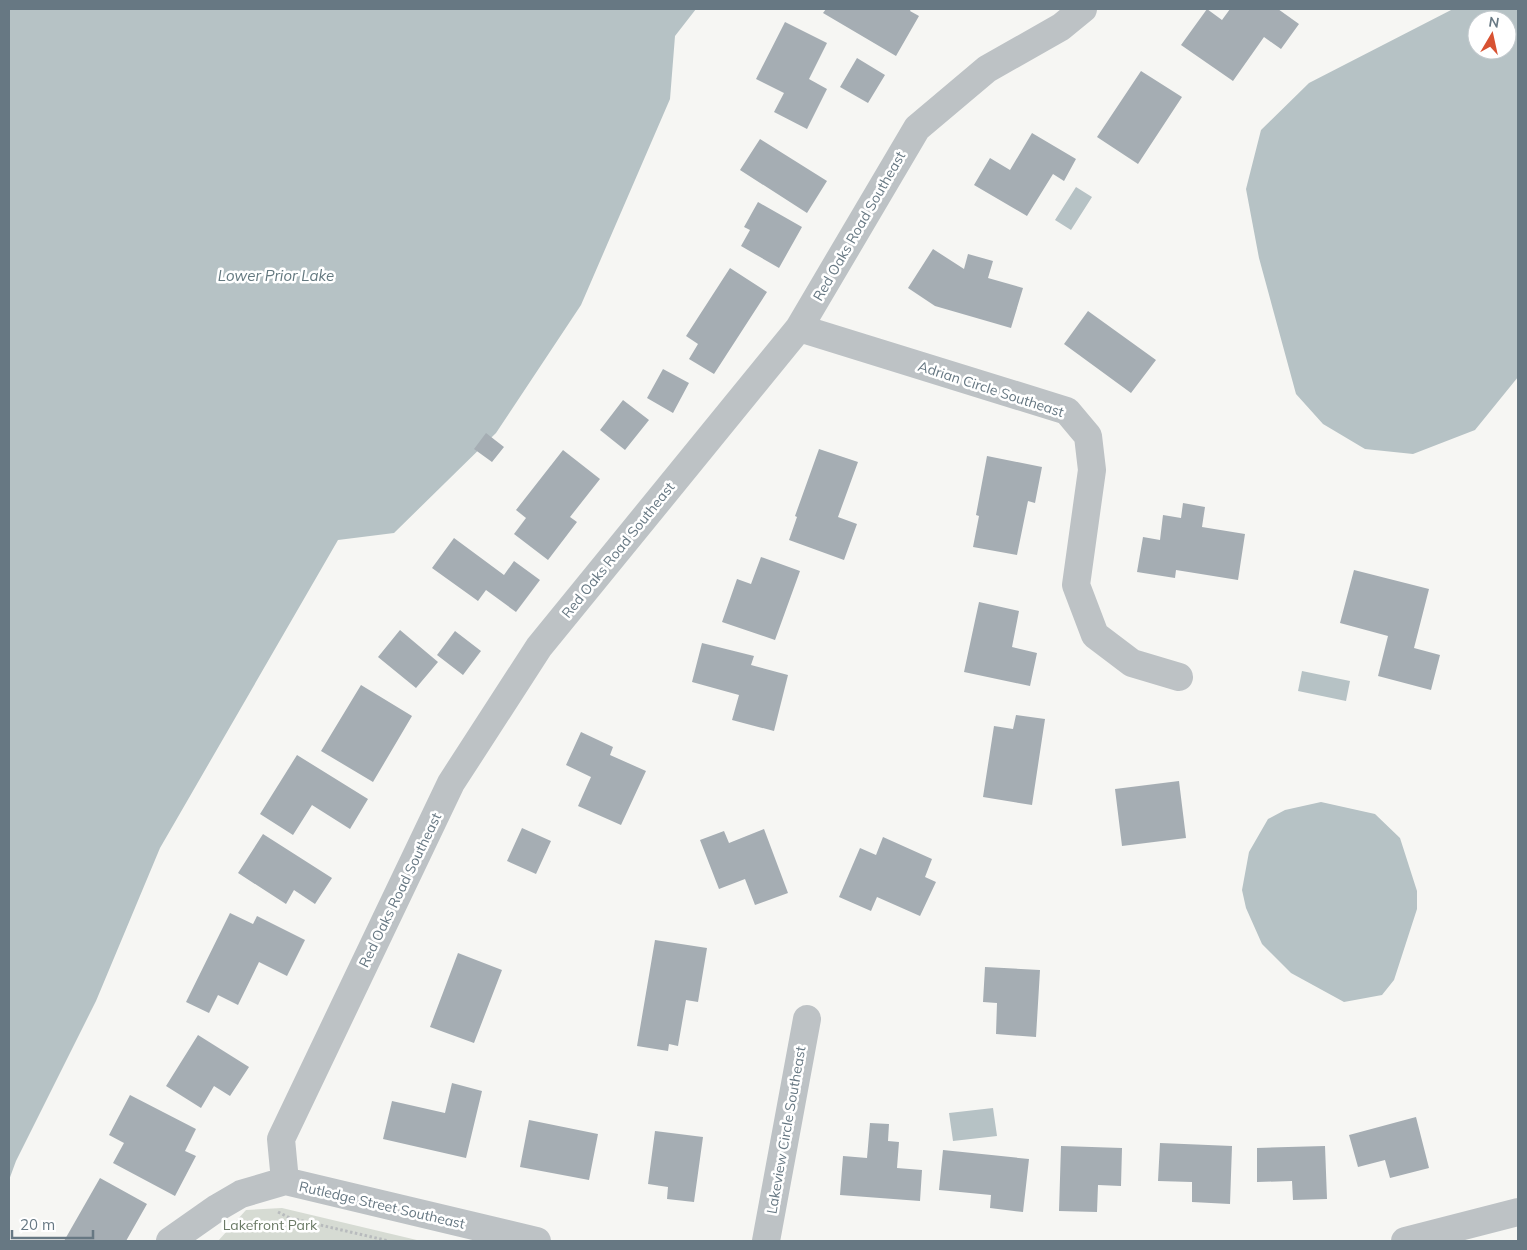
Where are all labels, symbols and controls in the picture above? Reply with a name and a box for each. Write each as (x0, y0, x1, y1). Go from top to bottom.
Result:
north arrow (1467, 10, 1517, 60)
text: N (1487, 12, 1501, 32)
street label: Red Oaks Road Southeast (809, 148, 909, 304)
water label: Lower Prior Lake (218, 266, 334, 285)
street label: Adrian Circle Southeast (916, 357, 1066, 421)
street label: Red Oaks Road Southeast (558, 478, 678, 622)
street label: Red Oaks Road Southeast (355, 810, 445, 970)
street label: Lakeview Circle Southeast (762, 1045, 810, 1215)
street label: Rutledge Street Southeast (297, 1177, 467, 1233)
scale bar (12, 1208, 94, 1240)
text: 20 m (20, 1215, 55, 1234)
park label: Lakefront Park (223, 1216, 318, 1234)

